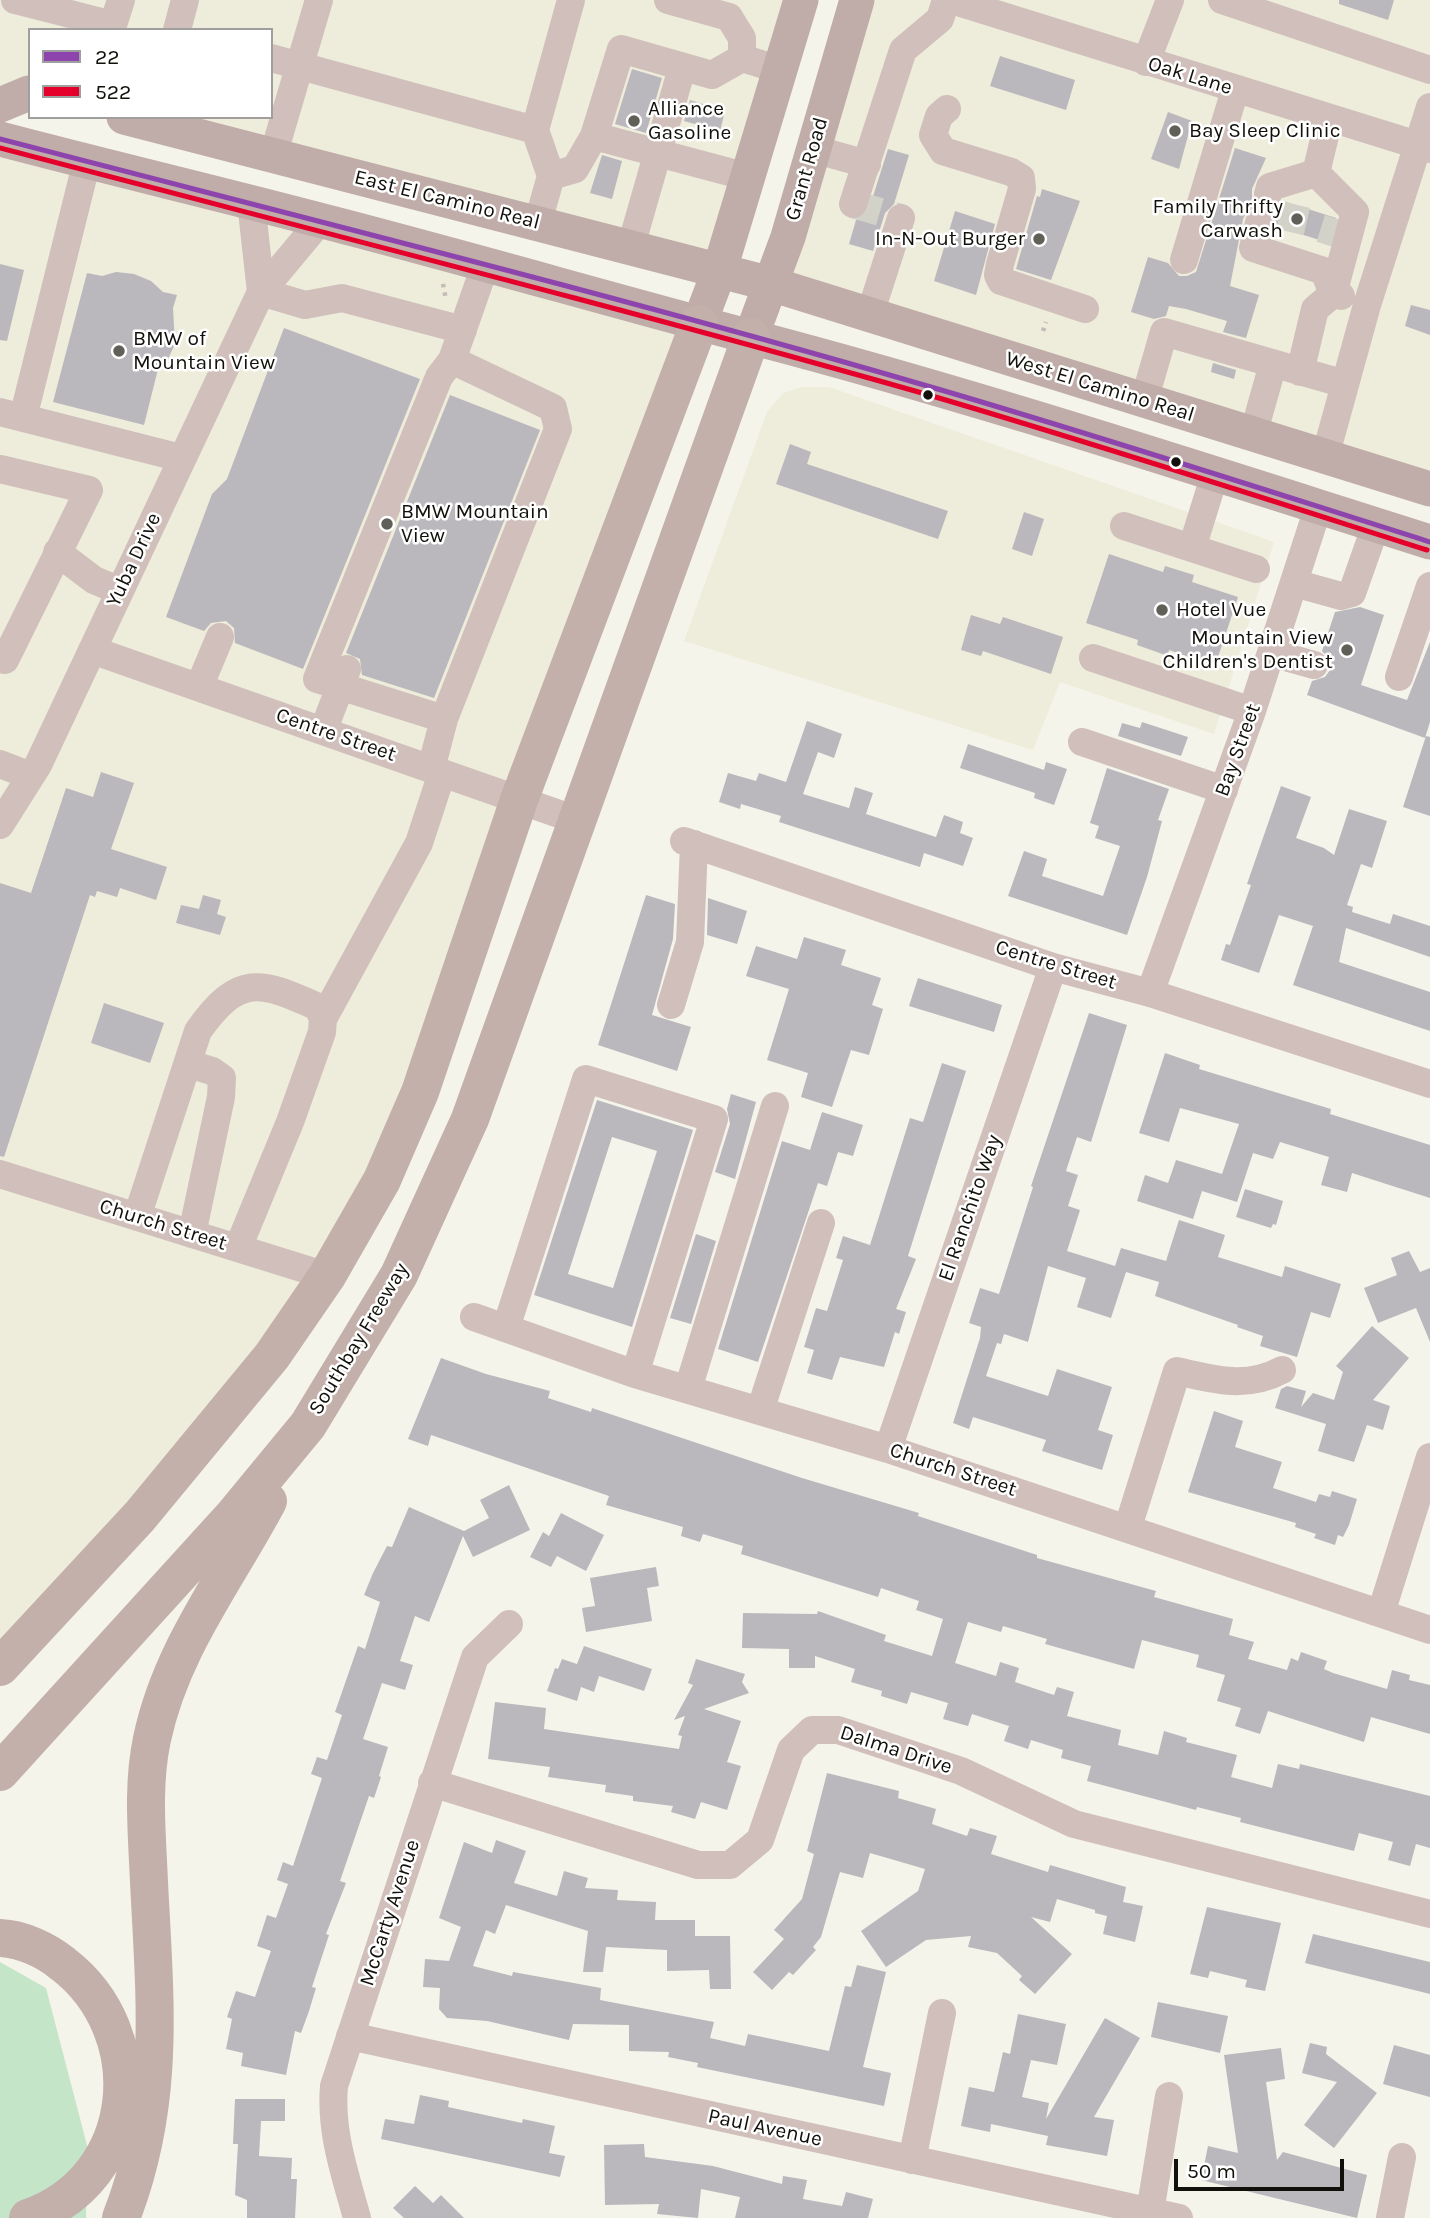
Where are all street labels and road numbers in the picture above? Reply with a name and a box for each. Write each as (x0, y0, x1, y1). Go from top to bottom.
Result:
street label: Oak Lane (1145, 51, 1235, 101)
street label: Grant Road (780, 114, 834, 224)
street label: East El Camino Real (352, 165, 542, 235)
street label: West El Camino Real (1003, 346, 1197, 428)
street label: Yuba Drive (101, 509, 167, 611)
street label: Bay Street (1210, 700, 1266, 800)
street label: Centre Street (273, 703, 399, 767)
street label: Centre Street (992, 935, 1120, 995)
street label: El Ranchito Way (933, 1131, 1007, 1285)
street label: Church Street (96, 1194, 230, 1256)
street label: Southbay Freeway (304, 1258, 414, 1420)
street label: Church Street (886, 1438, 1020, 1502)
street label: Dalma Drive (837, 1720, 955, 1780)
street label: McCarty Avenue (354, 1837, 426, 1989)
street label: Paul Avenue (706, 2104, 824, 2152)

